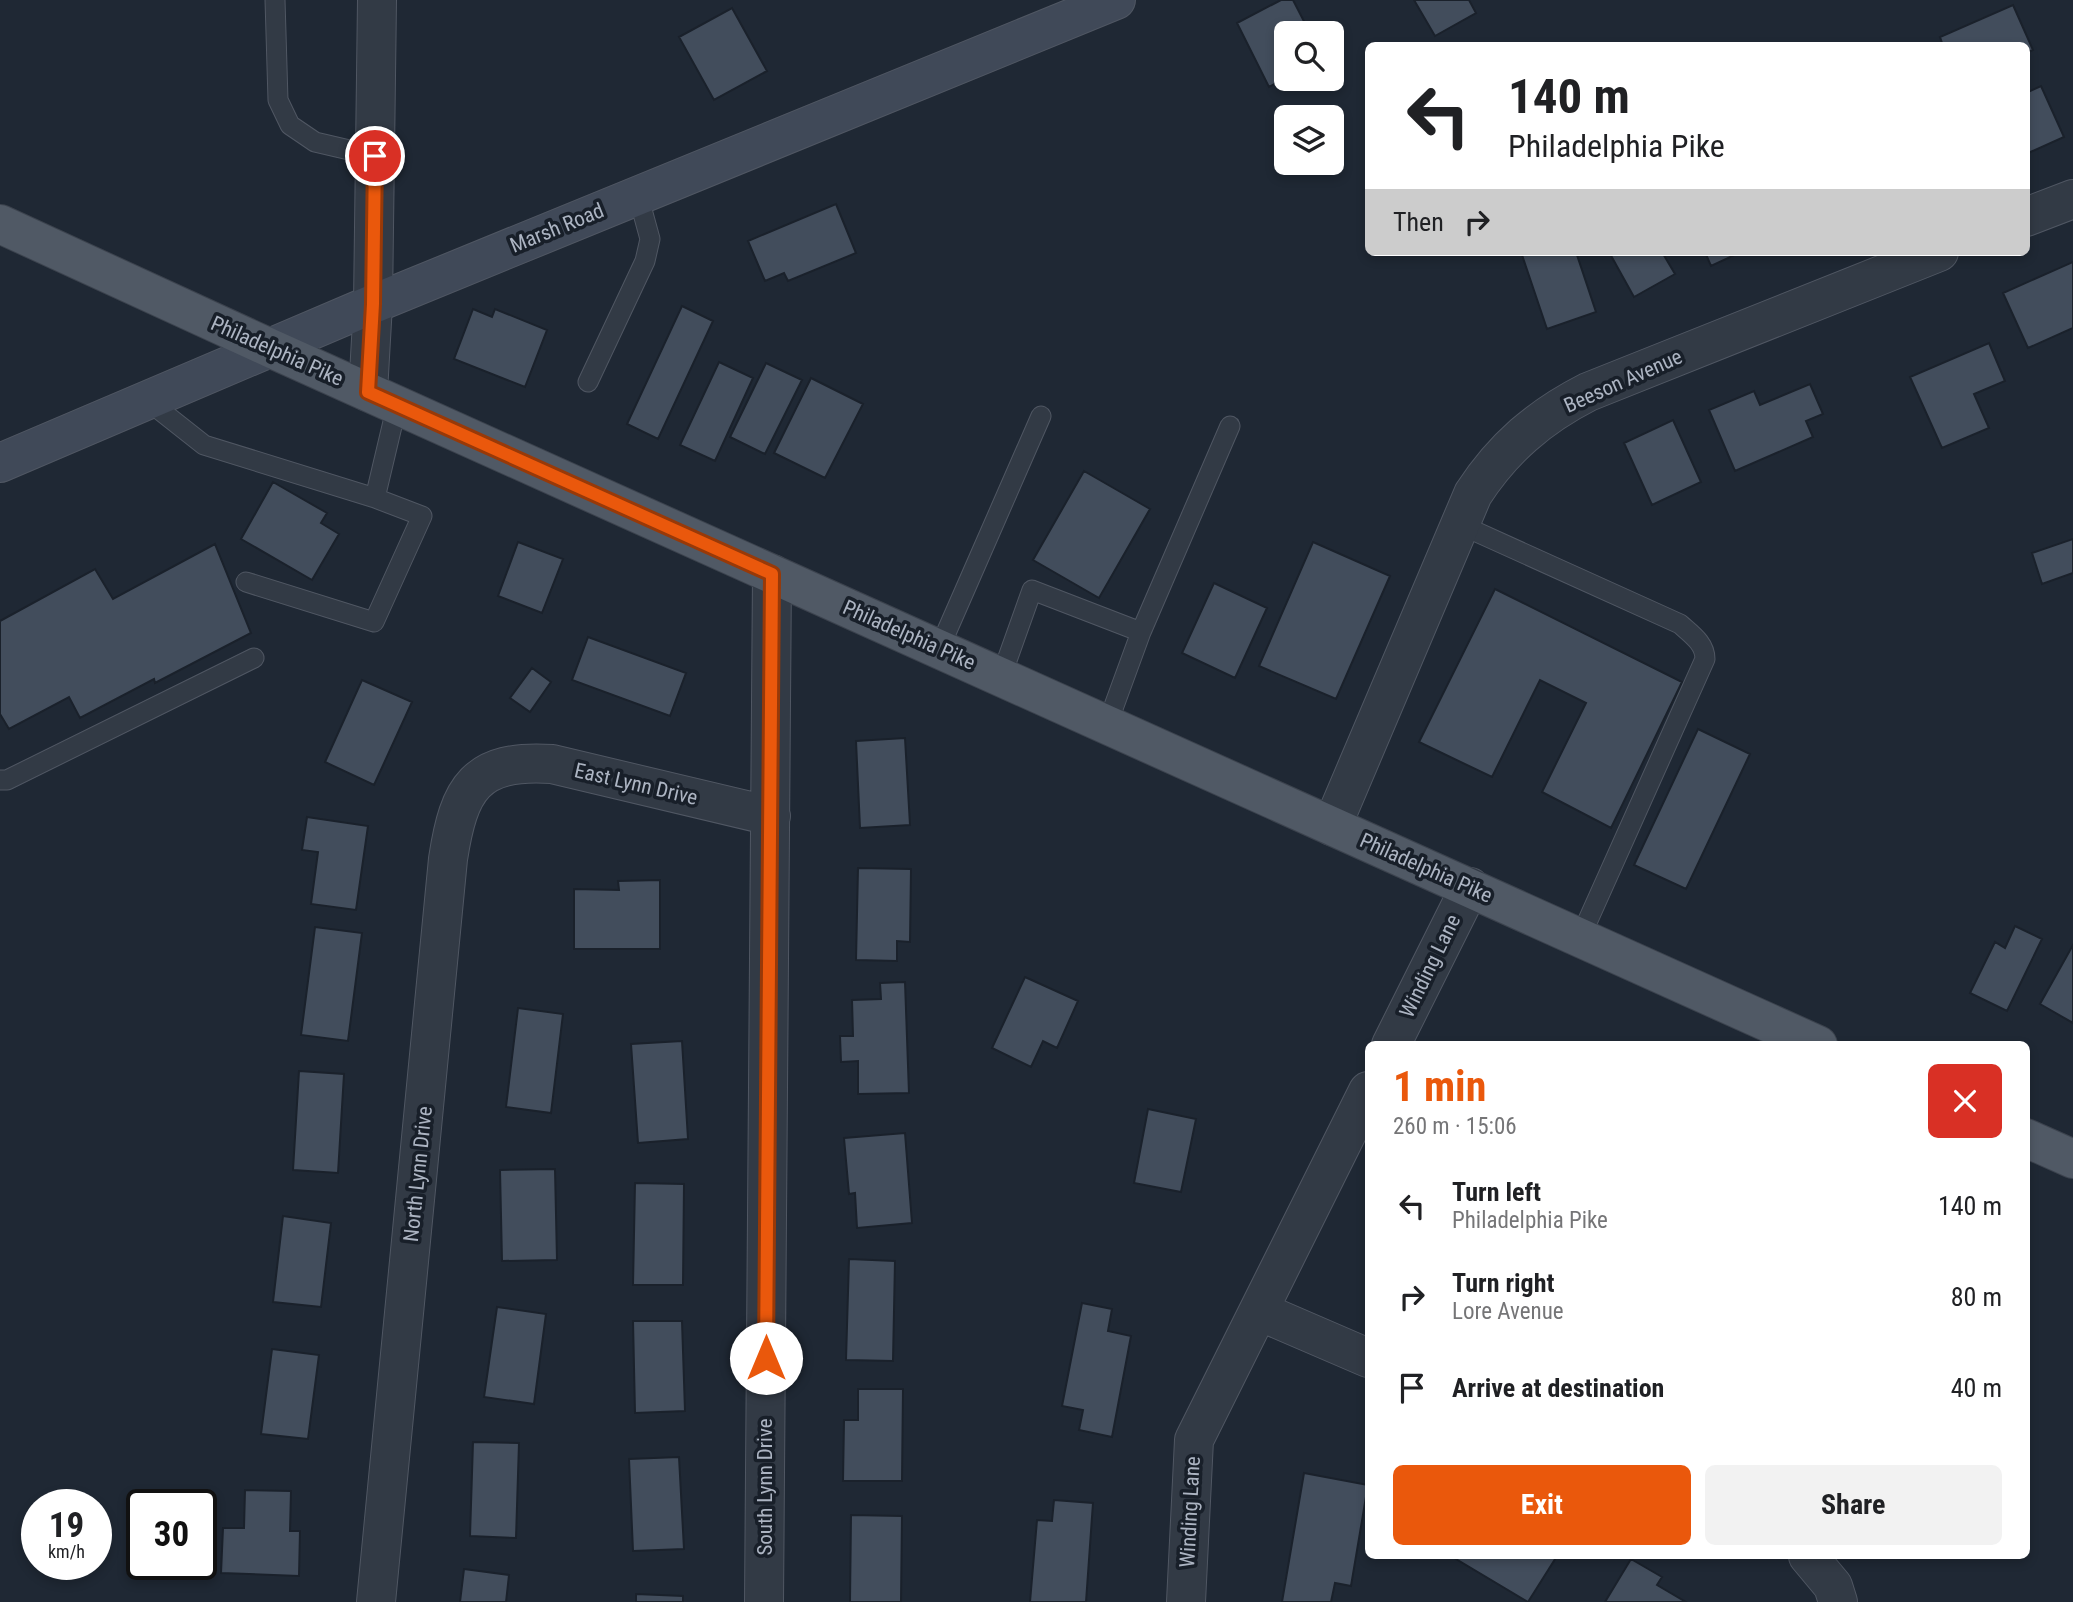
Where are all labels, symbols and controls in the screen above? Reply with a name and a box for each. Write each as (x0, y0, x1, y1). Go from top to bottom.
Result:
map controls (1274, 21, 1344, 175)
button: search (1274, 21, 1344, 91)
text: 140 m (1508, 68, 1630, 125)
icon: left (1393, 70, 1484, 161)
button: layers (1274, 105, 1344, 175)
pin (345, 126, 405, 186)
text: Philadelphia Pike (1508, 127, 1725, 165)
icon: arrive (356, 137, 394, 175)
street label: Marsh Road (507, 198, 607, 258)
icon: right (1458, 203, 1496, 241)
text: Then (1393, 207, 1444, 237)
street label: Philadelphia Pike (207, 311, 347, 391)
street label: Beeson Avenue (1560, 344, 1686, 418)
street label: Philadelphia Pike (839, 595, 979, 675)
street label: East Lynn Drive (572, 758, 700, 810)
street label: Philadelphia Pike (1356, 828, 1496, 908)
street label: Winding Lane (1395, 910, 1465, 1021)
text: 1 min (1393, 1062, 1486, 1111)
button: close (1928, 1064, 2002, 1138)
street label: North Lynn Drive (399, 1105, 437, 1243)
text: 260 m · 15:06 (1393, 1113, 1517, 1140)
text: Turn left (1452, 1177, 1541, 1207)
icon: left (1393, 1187, 1431, 1225)
text: 140 m (1938, 1191, 2002, 1221)
text: Philadelphia Pike (1452, 1207, 1608, 1234)
text: Turn right (1452, 1268, 1554, 1298)
icon: right (1393, 1278, 1431, 1316)
text: 80 m (1951, 1282, 2002, 1312)
text: Lore Avenue (1452, 1298, 1564, 1325)
position arrow (729, 1321, 803, 1395)
icon: arrive (1393, 1369, 1431, 1407)
text: Arrive at destination (1452, 1373, 1664, 1403)
text: 40 m (1951, 1373, 2002, 1403)
street label: South Lynn Drive (753, 1418, 777, 1556)
street label: Winding Lane (1175, 1455, 1205, 1568)
button: Exit (1393, 1465, 1691, 1545)
button: Share (1705, 1465, 2002, 1545)
speed limit sign: 30 (126, 1489, 217, 1580)
text: 19 (49, 1505, 84, 1546)
text: km/h (48, 1541, 85, 1562)

